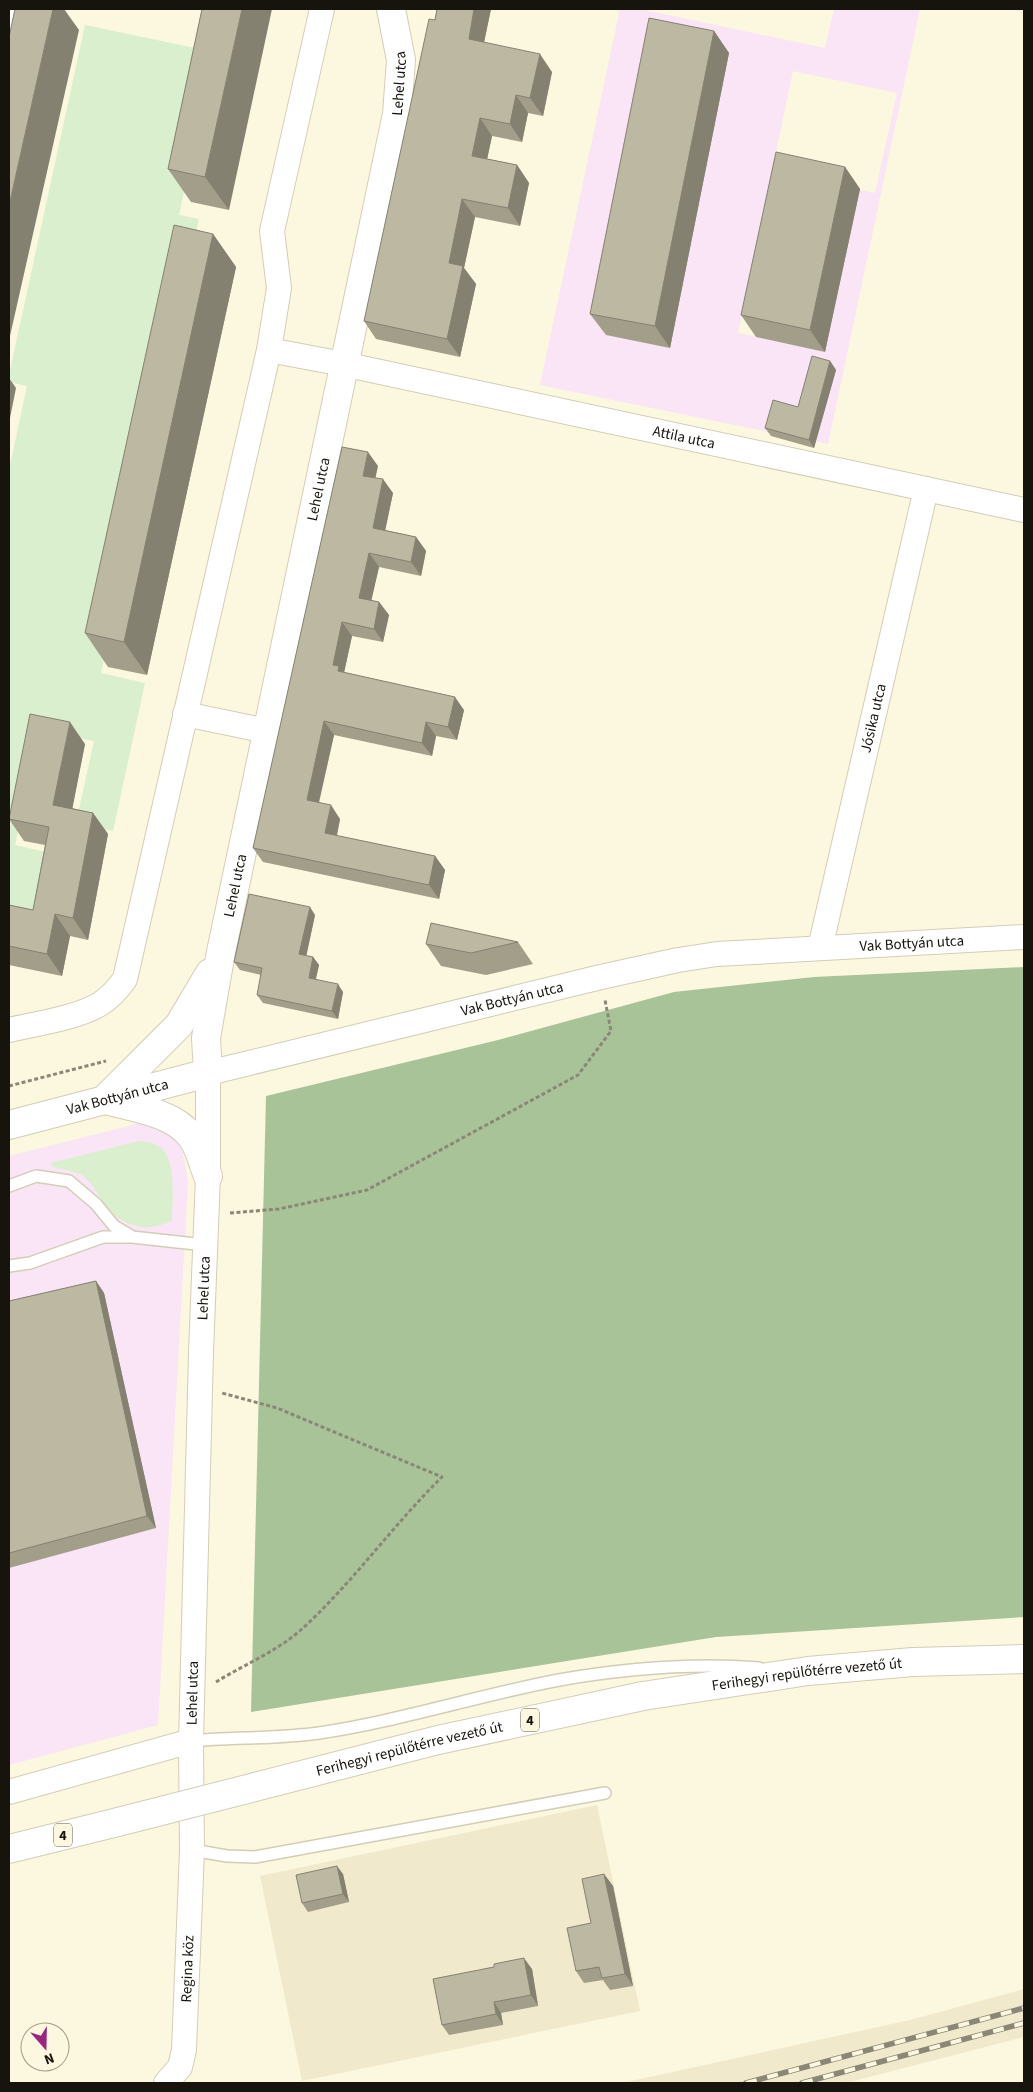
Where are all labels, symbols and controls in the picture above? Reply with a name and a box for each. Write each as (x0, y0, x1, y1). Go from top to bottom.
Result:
street label: Lehel utca (387, 49, 412, 116)
street label: Attila utca (651, 421, 717, 454)
street label: Lehel utca (302, 456, 336, 523)
street label: Jósika utca (855, 681, 892, 755)
street label: Lehel utca (219, 852, 252, 919)
street label: Vak Bottyán utca (859, 930, 965, 957)
street label: Vak Bottyán utca (459, 977, 565, 1022)
street label: Vak Bottyán utca (64, 1074, 171, 1121)
street label: Lehel utca (192, 1256, 216, 1321)
street label: Ferihegyi repülőtérre vezető út (710, 1653, 903, 1696)
street label: Lehel utca (181, 1660, 204, 1725)
road number: 4 (521, 1708, 539, 1732)
street label: Ferihegyi repülőtérre vezető út (314, 1716, 505, 1782)
road number: 4 (54, 1824, 72, 1846)
street label: Regina köz (176, 1935, 200, 2003)
north arrow (20, 2022, 70, 2072)
text: N (41, 2047, 57, 2069)

